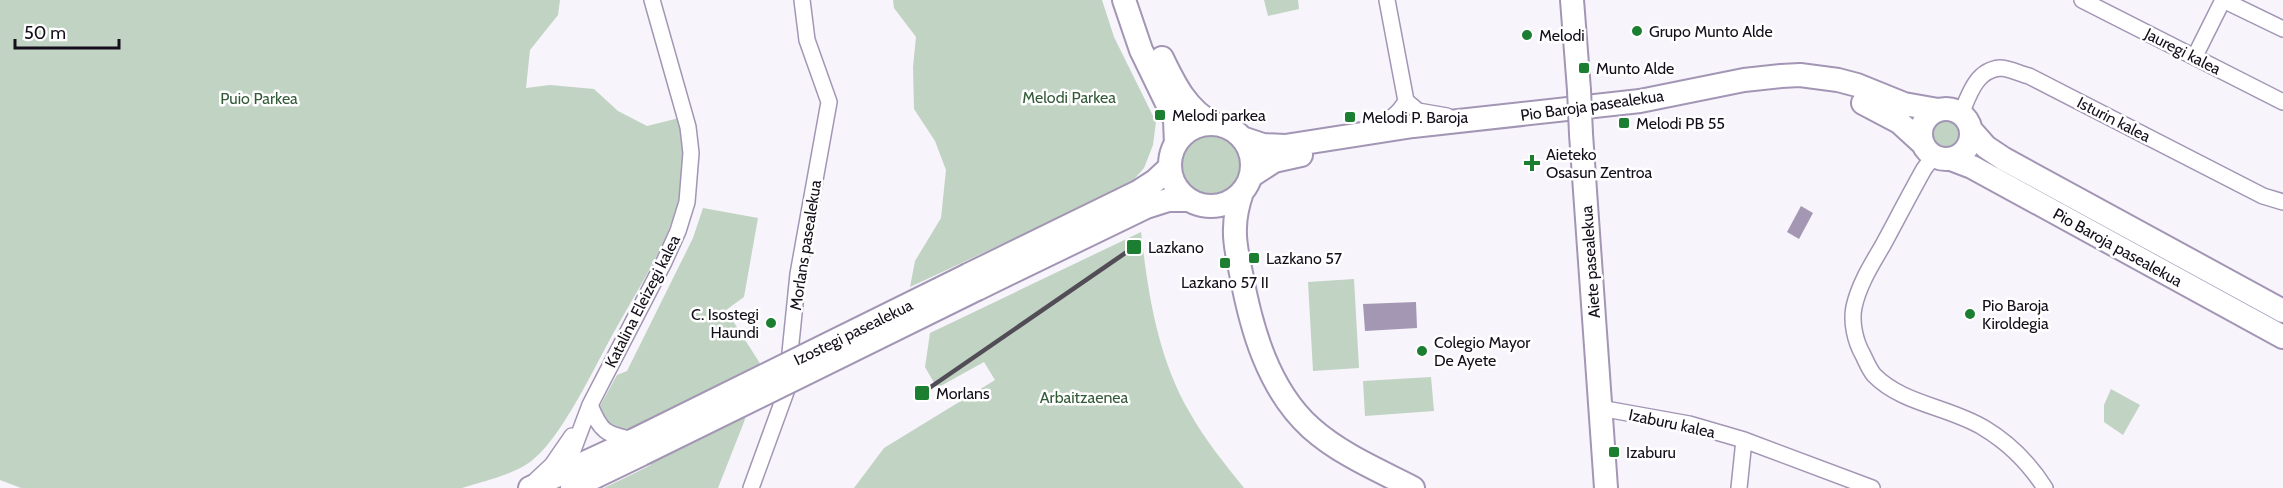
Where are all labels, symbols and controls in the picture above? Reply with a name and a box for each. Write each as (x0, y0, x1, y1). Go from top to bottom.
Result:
scale bar (15, 12, 118, 50)
text: 50 m (24, 22, 66, 44)
place label: Grupo Munto Alde (1649, 22, 1773, 41)
marker: Grupo Munto Alde (1630, 24, 1644, 38)
street label: Jauregi kalea (2141, 24, 2224, 79)
place label: Melodi (1539, 26, 1585, 45)
marker: Melodi (1520, 28, 1534, 42)
place label: Munto Alde (1596, 59, 1674, 78)
marker: Munto Alde (1577, 61, 1591, 75)
street label: Pio Baroja pasealekua (1519, 86, 1665, 125)
park label: Melodi Parkea (1022, 88, 1116, 107)
park label: Puio Parkea (220, 89, 298, 108)
street label: Isturin kalea (2074, 93, 2154, 146)
place label: Melodi parkea (1172, 106, 1266, 125)
marker: Melodi parkea (1153, 108, 1167, 122)
place label: Melodi P. Baroja (1362, 108, 1468, 127)
marker: Melodi P. Baroja (1343, 110, 1357, 124)
place label: Melodi PB 55 (1636, 114, 1725, 133)
marker: Melodi PB 55 (1617, 116, 1631, 130)
place label: Aieteko Osasun Zentroa (1546, 145, 1652, 182)
marker: Aieteko Osasun Zentroa (1523, 154, 1541, 172)
street label: Morlans pasealekua (786, 178, 825, 312)
street label: Pio Baroja pasealekua (2050, 204, 2186, 291)
street label: Aiete pasealekua (1577, 205, 1604, 319)
street label: Katalina Eleizegi kalea (601, 231, 684, 371)
marker: Lazkano (1125, 238, 1143, 256)
place label: Lazkano (1148, 238, 1204, 257)
place label: Lazkano 57 (1266, 249, 1342, 268)
marker: Lazkano 57 (1247, 251, 1261, 265)
marker: Lazkano 57 II (1218, 256, 1232, 270)
place label: Lazkano 57 II (1181, 273, 1269, 292)
street label: Izostegi pasealekua (791, 295, 916, 369)
place label: Pio Baroja Kiroldegia (1982, 296, 2049, 333)
place label: C. Isostegi Haundi (691, 305, 759, 342)
marker: Pio Baroja Kiroldegia (1963, 307, 1977, 321)
marker: C. Isostegi Haundi (764, 316, 778, 330)
place label: Colegio Mayor De Ayete (1434, 333, 1531, 370)
marker: Colegio Mayor De Ayete (1415, 344, 1429, 358)
marker: Morlans (913, 384, 931, 402)
place label: Morlans (936, 384, 990, 403)
park label: Arbaitzaenea (1040, 388, 1129, 407)
street label: Izaburu kalea (1627, 405, 1717, 442)
place label: Izaburu (1626, 443, 1676, 462)
marker: Izaburu (1607, 445, 1621, 459)

